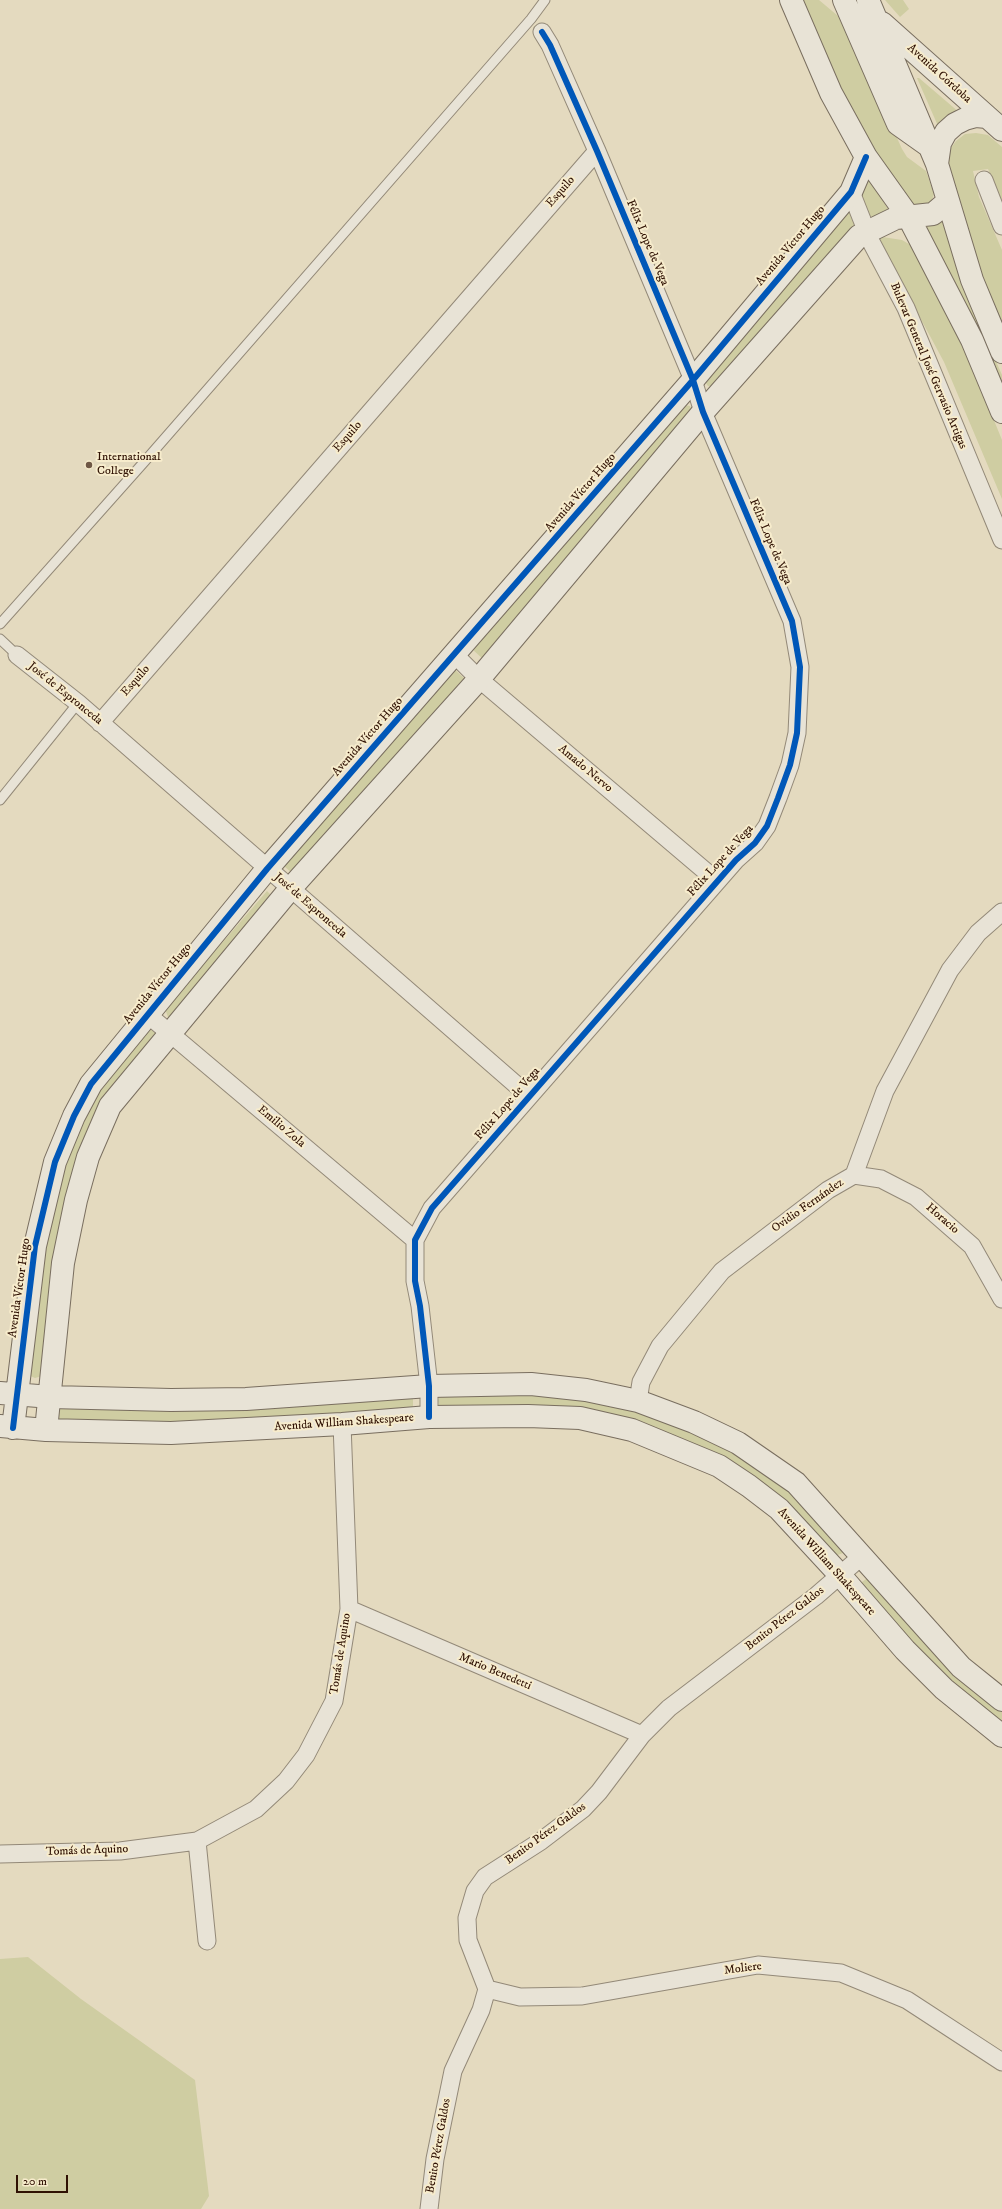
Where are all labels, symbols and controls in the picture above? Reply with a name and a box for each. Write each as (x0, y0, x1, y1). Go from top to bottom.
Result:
street label: Avenida Córdoba (904, 41, 974, 107)
street label: Esquilo (544, 173, 578, 211)
street label: Félix Lope de Vega (622, 198, 672, 288)
street label: Avenida Víctor Hugo (753, 203, 829, 289)
street label: Bulevar General José Gervasio Artigas (886, 281, 970, 451)
street label: Esquilo (331, 418, 365, 456)
street label: Avenida Víctor Hugo (543, 450, 619, 536)
place label: International College (97, 451, 161, 479)
marker: International College (84, 460, 94, 470)
street label: Félix Lope de Vega (745, 497, 795, 587)
street label: José de Espronceda (25, 660, 105, 728)
street label: Esquilo (119, 662, 153, 700)
street label: Avenida Víctor Hugo (330, 694, 406, 780)
street label: Amado Nervo (555, 742, 615, 796)
street label: Félix Lope de Vega (685, 822, 757, 900)
street label: José de Espronceda (271, 870, 349, 942)
street label: Avenida Víctor Hugo (121, 941, 195, 1027)
street label: Félix Lope de Vega (473, 1065, 543, 1143)
street label: Emilio Zola (254, 1103, 308, 1151)
street label: Ovidio Fernández (769, 1176, 847, 1236)
street label: Horacio (922, 1201, 962, 1237)
street label: Avenida Víctor Hugo (6, 1237, 34, 1339)
street label: Avenida William Shakespeare (274, 1411, 414, 1435)
street label: Avenida William Shakespeare (774, 1505, 878, 1619)
street label: Benito Pérez Galdos (743, 1584, 827, 1654)
street label: Tomás de Aquino (327, 1612, 355, 1696)
street label: Mario Benedetti (457, 1650, 533, 1694)
street label: Benito Pérez Galdos (503, 1800, 589, 1868)
street label: Tomás de Aquino (46, 1842, 128, 1860)
street label: Moliere (723, 1960, 763, 1978)
street label: Benito Pérez Galdos (424, 2097, 454, 2195)
scale bar (18, 2167, 70, 2193)
text: 20 m (23, 2174, 47, 2189)

